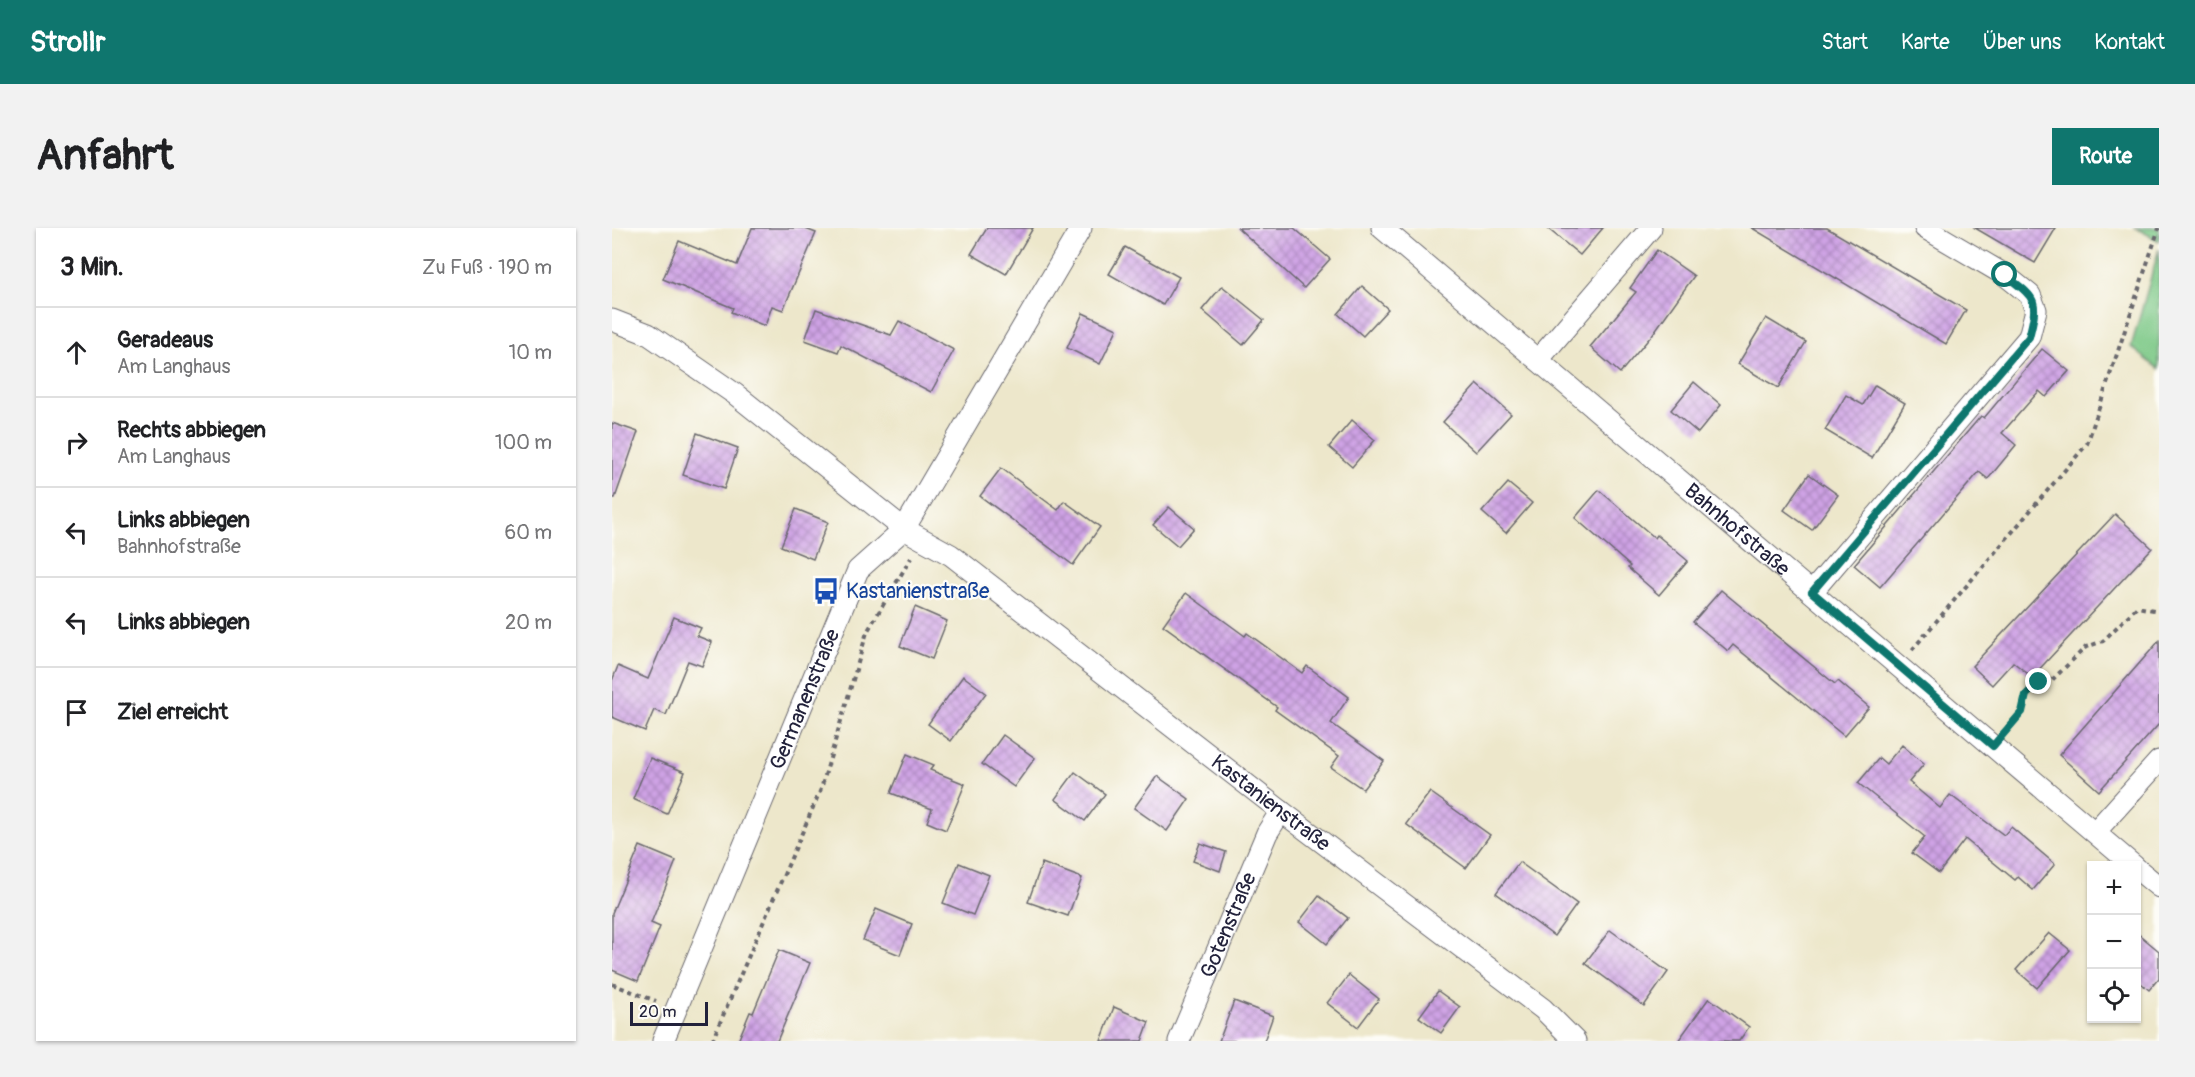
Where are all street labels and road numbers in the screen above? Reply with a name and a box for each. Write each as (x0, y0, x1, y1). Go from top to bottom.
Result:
street label: Bahnhofstraße (1679, 477, 1796, 582)
street label: Germanenstraße (763, 624, 846, 774)
street label: Kastanienstraße (1206, 748, 1337, 858)
street label: Gotenstraße (1194, 868, 1263, 982)

